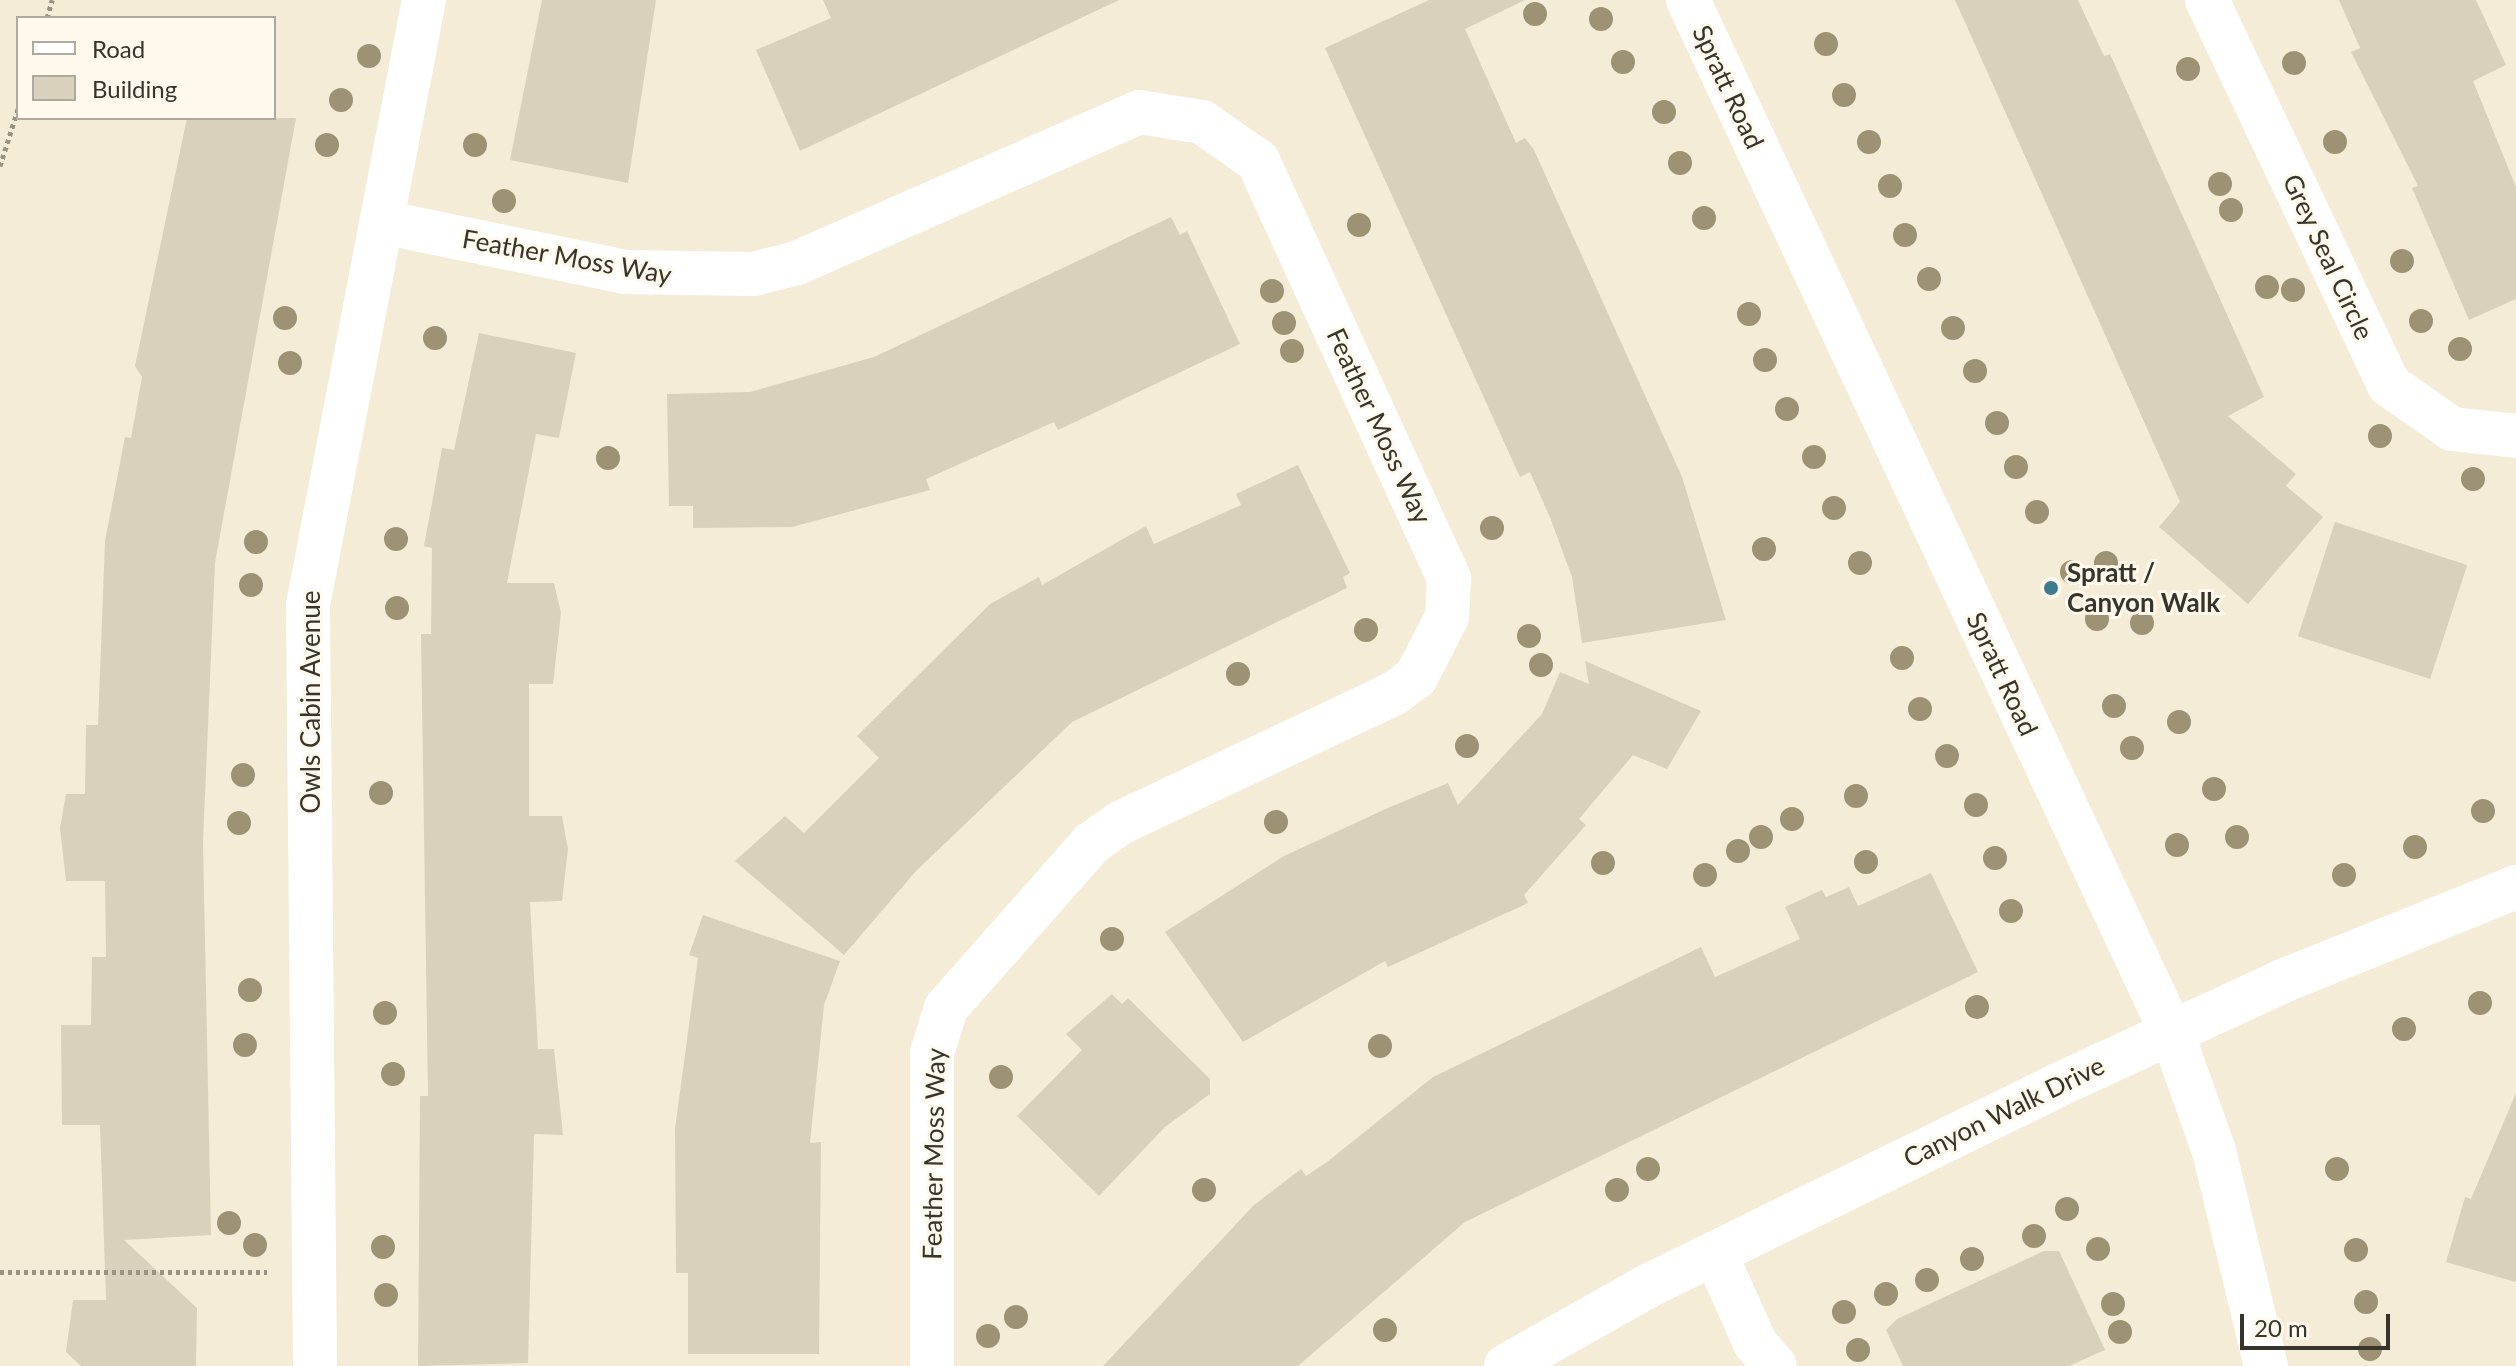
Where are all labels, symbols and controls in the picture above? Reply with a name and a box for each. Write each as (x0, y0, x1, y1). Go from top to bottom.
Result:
legend (16, 16, 276, 120)
street label: Spratt Road (1686, 20, 1770, 154)
text: Road (92, 34, 145, 63)
text: Building (92, 74, 177, 103)
street label: Grey Seal Circle (2276, 169, 2380, 345)
street label: Feather Moss Way (459, 223, 675, 291)
street label: Feather Moss Way (1320, 323, 1438, 529)
place label: Spratt / Canyon Walk (2067, 557, 2220, 618)
marker: Spratt / Canyon Walk (2042, 579, 2060, 597)
street label: Owls Cabin Avenue (295, 590, 327, 814)
street label: Spratt Road (1960, 607, 2044, 741)
street label: Feather Moss Way (917, 1047, 951, 1261)
street label: Canyon Walk Drive (1898, 1050, 2110, 1174)
scale bar (2244, 1298, 2394, 1348)
text: 20 m (2254, 1313, 2308, 1342)

